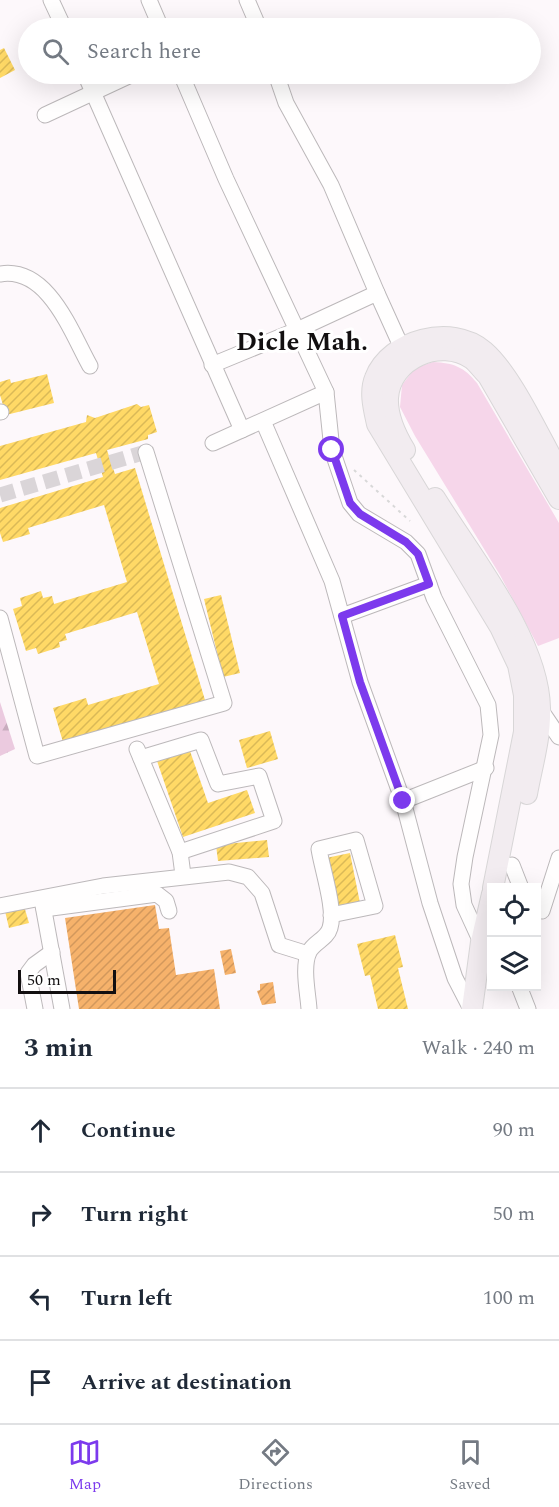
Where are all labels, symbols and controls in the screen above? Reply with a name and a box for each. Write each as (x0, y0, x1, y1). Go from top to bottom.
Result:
search box (18, 18, 541, 84)
icon: search (39, 35, 72, 68)
text: Search here (87, 35, 201, 68)
district label: Dicle Mah. (236, 322, 368, 362)
route start (318, 436, 344, 462)
route end (389, 787, 415, 813)
map controls (487, 883, 541, 991)
button: locate (487, 883, 541, 937)
button: layers (487, 937, 541, 991)
scale bar (18, 967, 116, 994)
text: 50 m (27, 968, 61, 992)
text: 3 min (24, 1028, 93, 1068)
text: Walk · 240 m (422, 1033, 535, 1063)
icon: ahead (24, 1114, 57, 1147)
text: Continue (81, 1114, 176, 1147)
text: 90 m (493, 1115, 535, 1145)
icon: right (24, 1198, 57, 1231)
text: Turn right (81, 1198, 188, 1231)
text: 50 m (493, 1199, 535, 1229)
icon: left (24, 1282, 57, 1315)
text: Turn left (81, 1282, 173, 1315)
text: 100 m (483, 1283, 535, 1313)
icon: arrive (24, 1366, 57, 1399)
text: Arrive at destination (81, 1366, 292, 1399)
tab: Map (68, 1436, 101, 1496)
tab: Directions (238, 1436, 313, 1496)
tab: Saved (450, 1436, 491, 1496)

